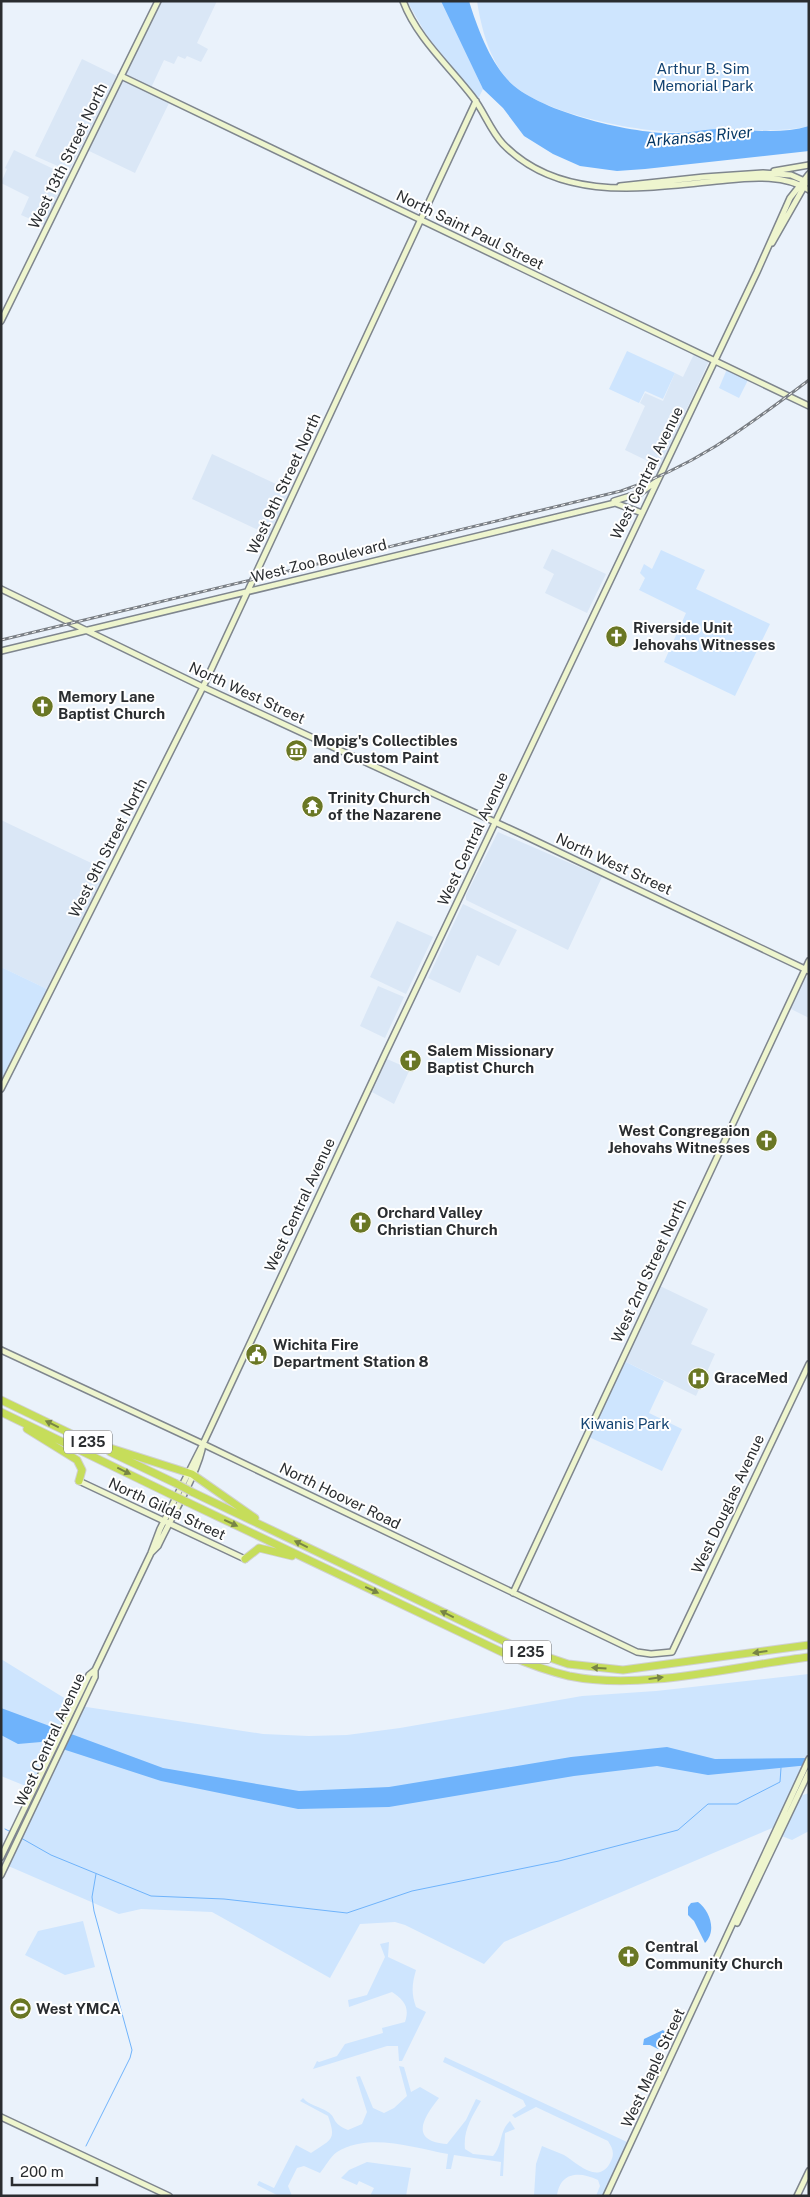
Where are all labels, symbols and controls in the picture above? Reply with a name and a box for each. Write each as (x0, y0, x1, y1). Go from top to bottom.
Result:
park label: Arthur B. Sim Memorial Park (652, 60, 754, 94)
street label: West 13th Street North (25, 80, 110, 231)
water label: Arkansas River (645, 122, 754, 151)
street label: North Saint Paul Street (394, 186, 547, 273)
street label: West Central Avenue (607, 404, 686, 542)
street label: West 9th Street North (243, 411, 324, 557)
street label: West Zoo Boulevard (249, 535, 388, 586)
place label: Riverside Unit Jehovahs Witnesses (633, 619, 775, 653)
church icon: Riverside Unit Jehovahs Witnesses (605, 625, 629, 649)
street label: North West Street (187, 658, 308, 727)
place label: Memory Lane Baptist Church (58, 688, 165, 722)
church icon: Memory Lane Baptist Church (30, 694, 54, 718)
place label: Mopig's Collectibles and Custom Paint (313, 732, 458, 766)
museum icon: Mopig's Collectibles and Custom Paint (285, 738, 309, 762)
street label: West Central Avenue (434, 769, 511, 908)
street label: West 9th Street North (65, 775, 150, 920)
place label: Trinity Church of the Nazarene (328, 789, 441, 823)
temple icon: Trinity Church of the Nazarene (300, 795, 324, 819)
street label: North West Street (554, 829, 675, 898)
place label: Salem Missionary Baptist Church (427, 1042, 555, 1076)
church icon: Salem Missionary Baptist Church (399, 1048, 423, 1072)
place label: West Congregaion Jehovahs Witnesses (608, 1122, 750, 1156)
church icon: West Congregaion Jehovahs Witnesses (754, 1128, 778, 1152)
street label: West Central Avenue (261, 1135, 338, 1274)
street label: West 2nd Street North (608, 1196, 689, 1345)
place label: Orchard Valley Christian Church (377, 1204, 498, 1238)
church icon: Orchard Valley Christian Church (349, 1210, 373, 1234)
place label: Wichita Fire Department Station 8 (273, 1336, 429, 1370)
public building icon: Wichita Fire Department Station 8 (245, 1342, 269, 1366)
hospital icon: GraceMed (686, 1366, 710, 1390)
place label: GraceMed (714, 1369, 788, 1386)
park label: Kiwanis Park (580, 1415, 670, 1432)
one-way arrow (45, 1420, 59, 1428)
road number: I 235 (64, 1430, 112, 1454)
street label: West Douglas Avenue (688, 1432, 767, 1576)
street label: North Hoover Road (277, 1459, 404, 1532)
one-way arrow (117, 1468, 131, 1476)
street label: North Gilda Street (106, 1474, 229, 1543)
one-way arrow (224, 1519, 238, 1527)
one-way arrow (294, 1540, 308, 1548)
one-way arrow (365, 1586, 379, 1594)
one-way arrow (440, 1610, 455, 1618)
road number: I 235 (503, 1640, 551, 1664)
one-way arrow (752, 1648, 768, 1656)
one-way arrow (591, 1664, 607, 1672)
street label: West Central Avenue (11, 1670, 88, 1809)
one-way arrow (648, 1674, 664, 1682)
place label: Central Community Church (645, 1938, 783, 1972)
church icon: Central Community Church (617, 1944, 641, 1968)
sports icon: West YMCA (8, 1997, 32, 2021)
place label: West YMCA (36, 2000, 121, 2017)
street label: West Maple Street (617, 2005, 688, 2130)
scale bar (12, 2154, 98, 2186)
text: 200 m (20, 2163, 64, 2180)

